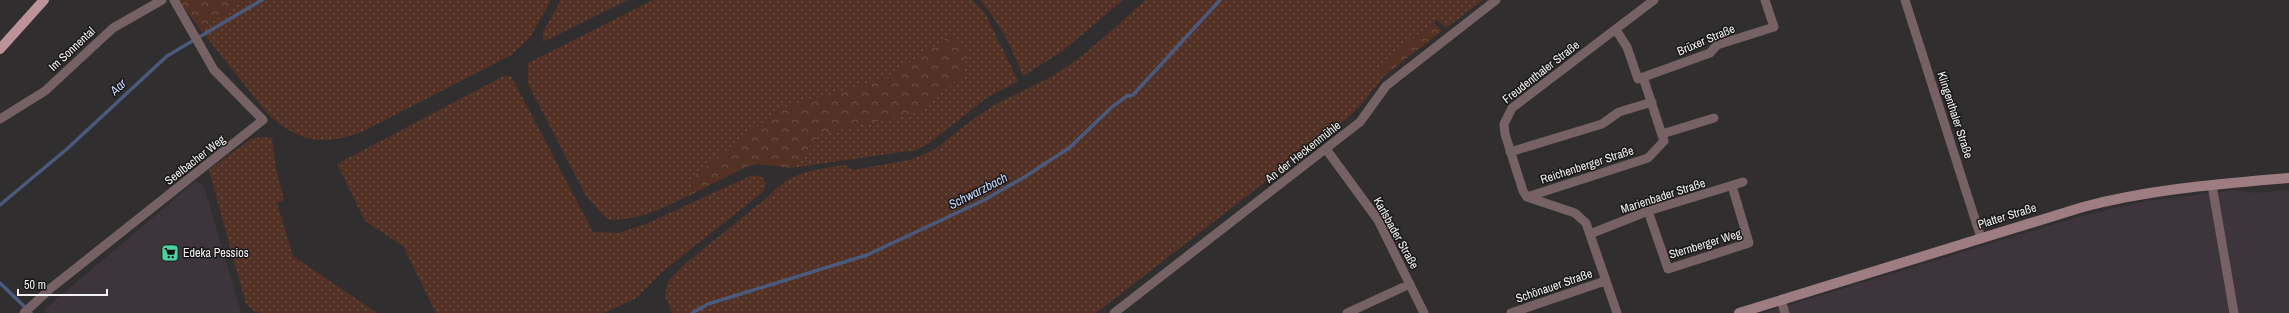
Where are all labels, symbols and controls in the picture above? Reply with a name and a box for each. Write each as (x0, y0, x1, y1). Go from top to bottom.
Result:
street label: Brüxer Straße (1675, 21, 1737, 59)
street label: Im Sonnental (45, 23, 99, 75)
street label: Freudenthaler Straße (1499, 37, 1583, 107)
street label: Klingenthaler Straße (1933, 70, 1977, 160)
water label: Aar (105, 75, 130, 100)
street label: An der Heckenmühle (1261, 117, 1344, 187)
street label: Seelbacher Weg (161, 131, 229, 189)
street label: Reichenberger Straße (1538, 142, 1636, 188)
water label: Schwarzbach (946, 169, 1010, 213)
street label: Marienbader Straße (1619, 175, 1707, 217)
street label: Karlsbader Straße (1370, 194, 1422, 272)
street label: Platter Straße (1976, 199, 2038, 233)
street label: Sternberger Weg (1667, 225, 1744, 263)
supermarket icon: Edeka Pessios (160, 243, 180, 263)
place label: Edeka Pessios (183, 245, 249, 261)
street label: Schönauer Straße (1514, 265, 1594, 307)
scale bar (18, 271, 107, 297)
text: 50 m (24, 277, 46, 293)

